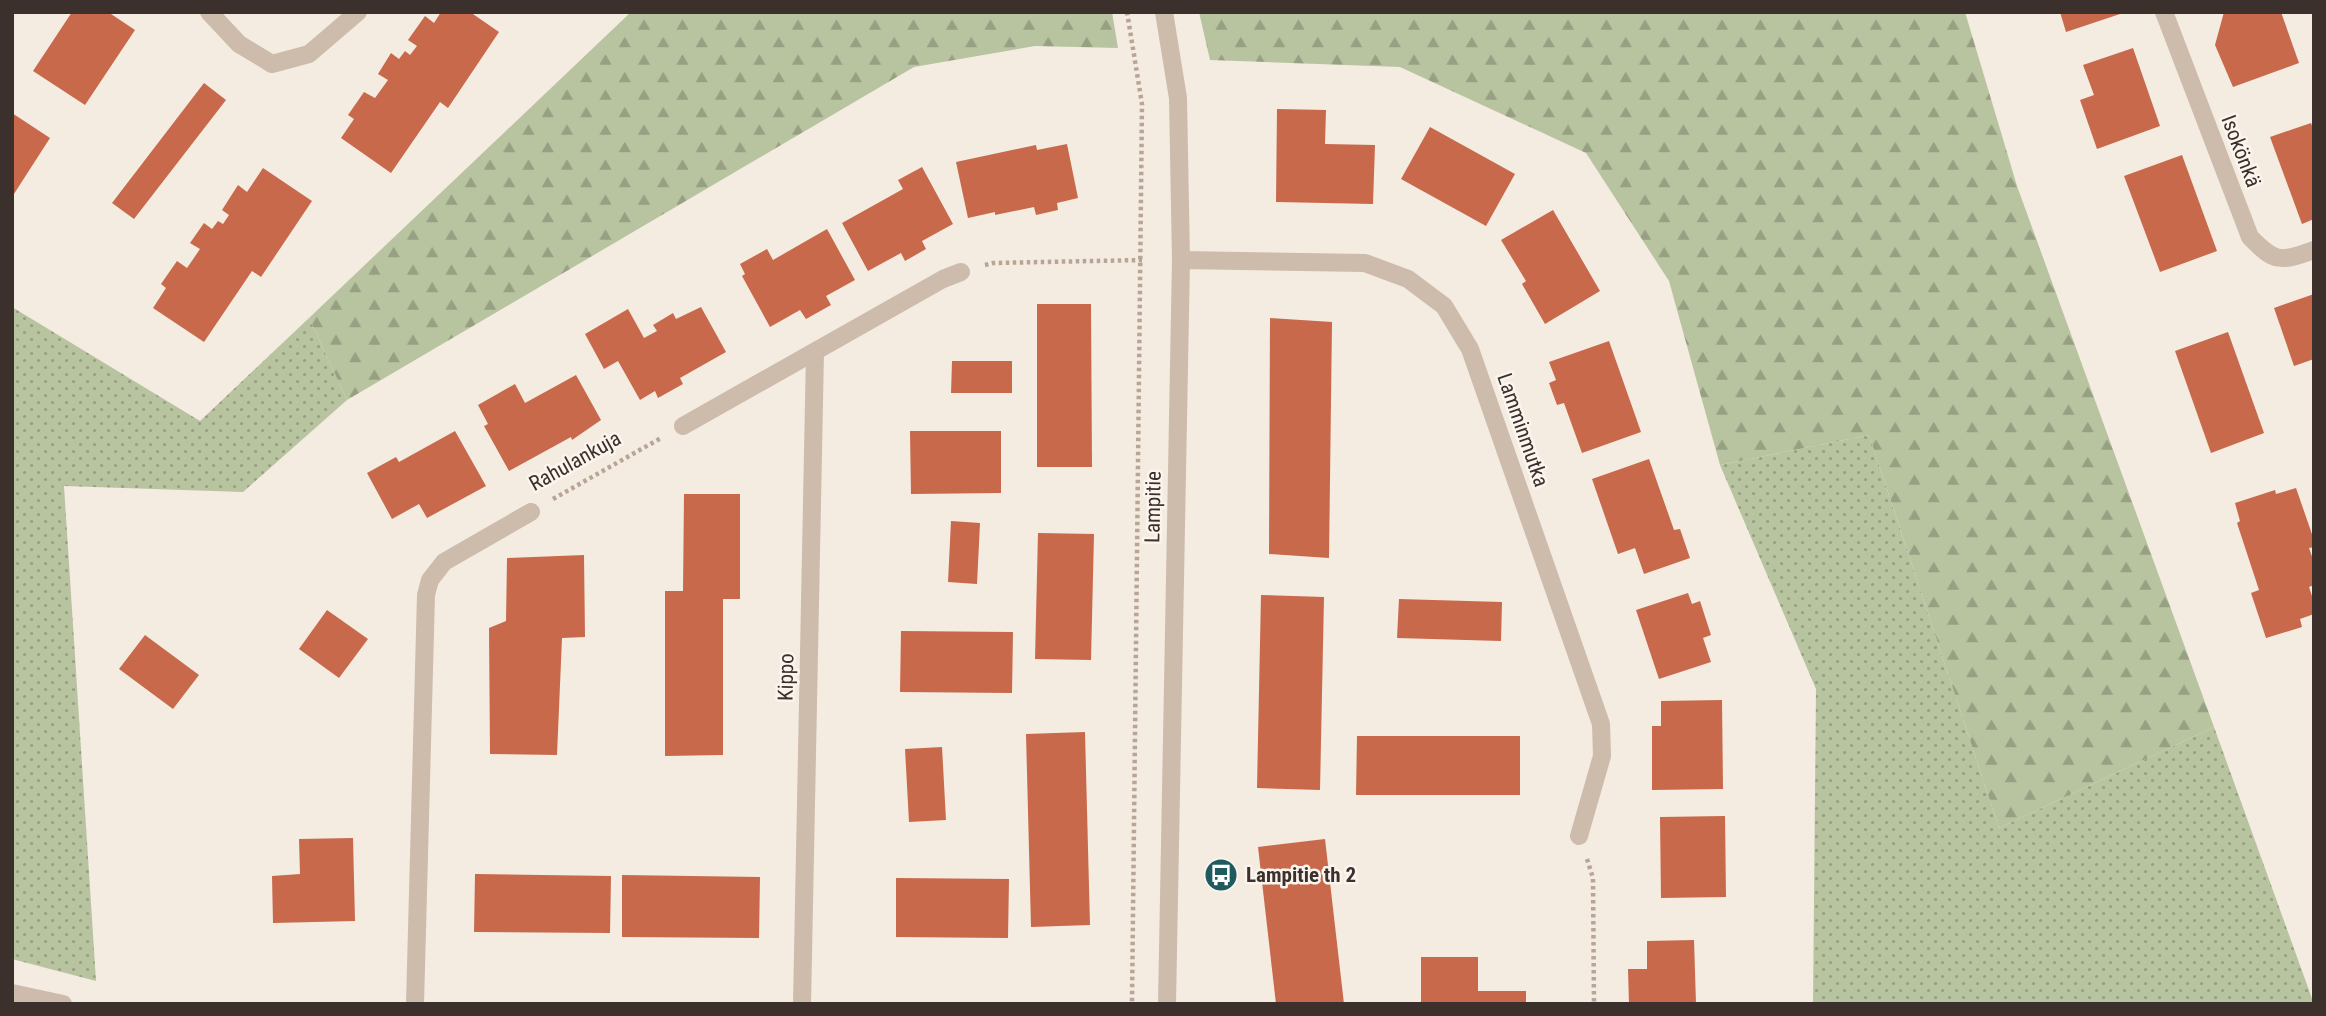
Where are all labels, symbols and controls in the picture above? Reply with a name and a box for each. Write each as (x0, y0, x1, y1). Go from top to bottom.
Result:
street label: Isokönkä (2216, 112, 2266, 190)
street label: Lamminmutka (1492, 370, 1554, 490)
street label: Rahulankuja (525, 426, 625, 496)
street label: Lampitie (1140, 471, 1166, 543)
street label: Kippo (774, 653, 798, 701)
bus stop icon: Lampitie th 2 (1202, 856, 1240, 894)
place label: Lampitie th 2 (1246, 863, 1356, 887)

